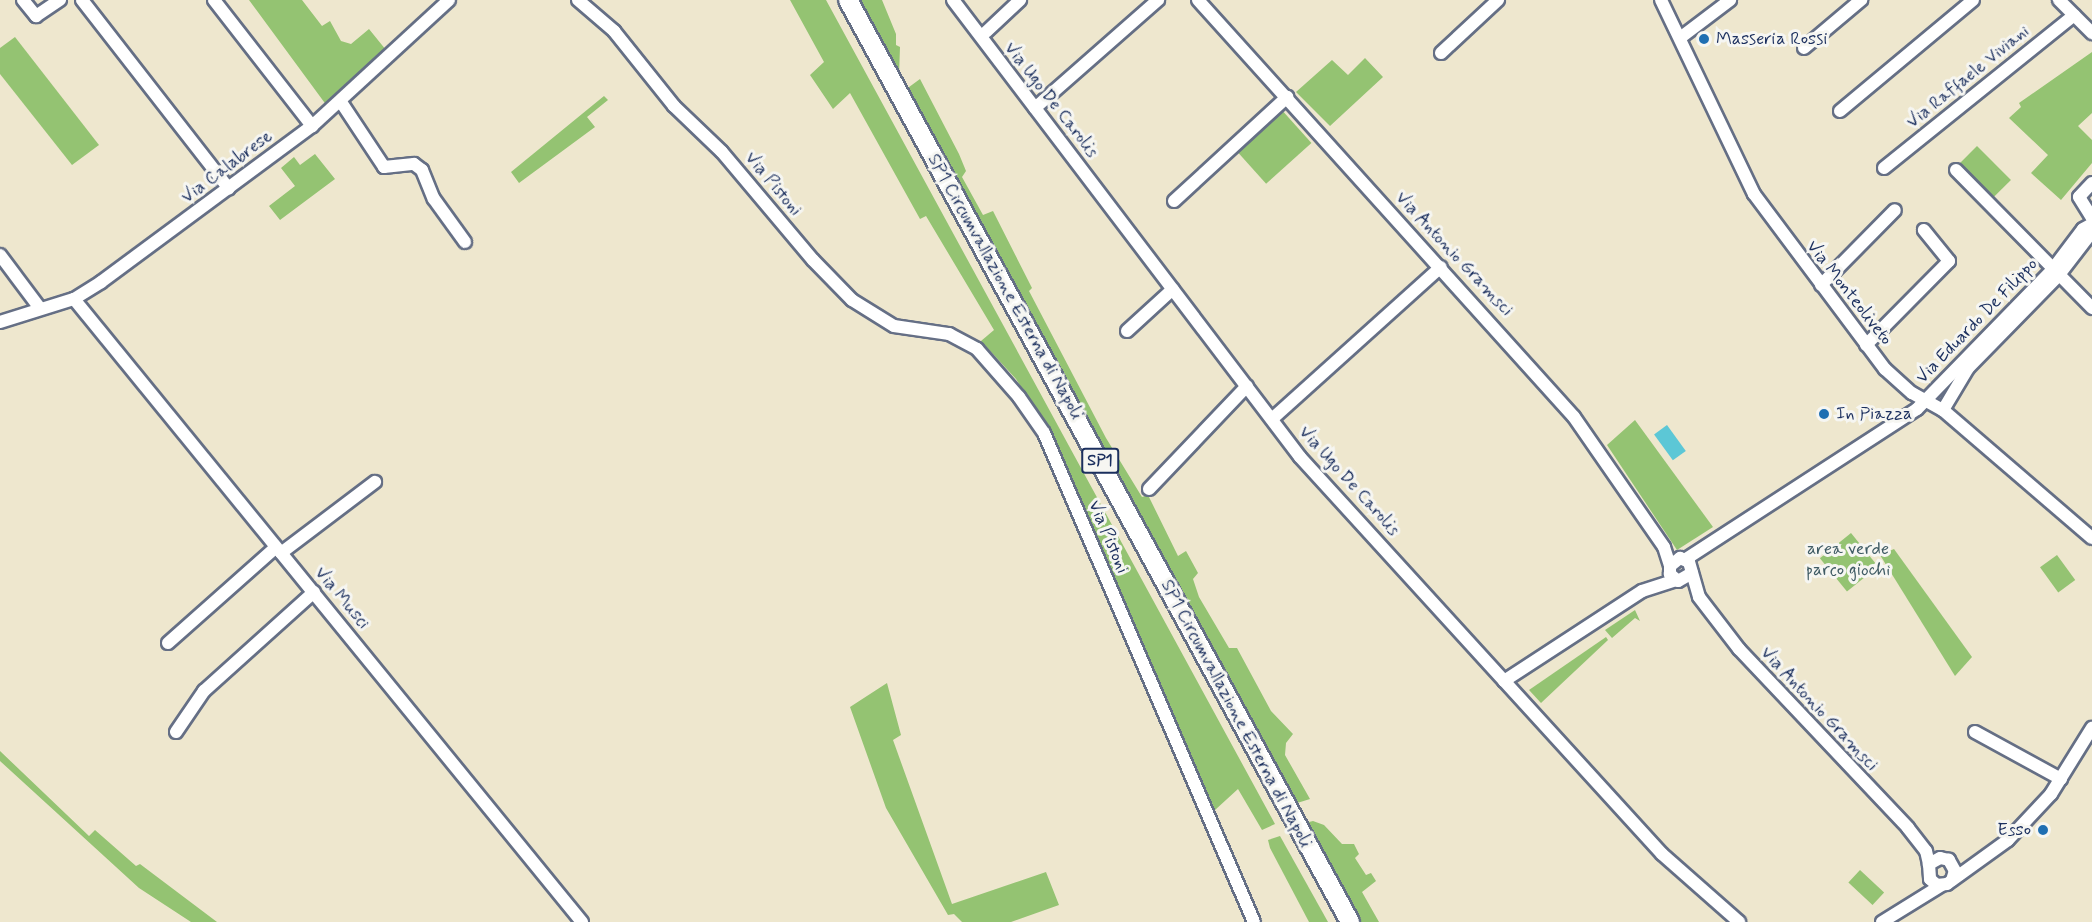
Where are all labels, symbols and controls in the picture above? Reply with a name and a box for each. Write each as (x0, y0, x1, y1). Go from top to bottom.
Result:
street label: Via Raffaele Viviani (1900, 19, 2036, 135)
place label: Masseria Rossi (1716, 28, 1828, 50)
marker: Masseria Rossi (1697, 32, 1711, 46)
street label: Via Ugo De Carolis (999, 38, 1103, 162)
street label: Via Calabrese (178, 126, 276, 208)
street label: Via Pistoni (740, 148, 806, 220)
street label: SP1 Circumvallazione Esterna di Napoli (923, 152, 1087, 422)
street label: Via Antonio Gramsci (1391, 187, 1517, 321)
street label: Via Monteoliveto (1802, 237, 1896, 349)
street label: Via Eduardo De Filippo (1911, 254, 2043, 388)
place label: In Piazza (1836, 403, 1912, 425)
marker: In Piazza (1817, 407, 1831, 421)
street label: Via Ugo De Carolis (1294, 421, 1404, 541)
road number: SP1 (1080, 448, 1120, 474)
street label: Via Pistoni (1083, 498, 1133, 576)
park label: area verde parco giochi (1806, 539, 1890, 582)
street label: Via Musci (310, 563, 374, 633)
street label: SP1 Circumvallazione Esterna di Napoli (1157, 578, 1315, 850)
street label: Via Antonio Gramsci (1756, 642, 1882, 776)
place label: Esso (1997, 819, 2031, 841)
marker: Esso (2036, 823, 2050, 837)

